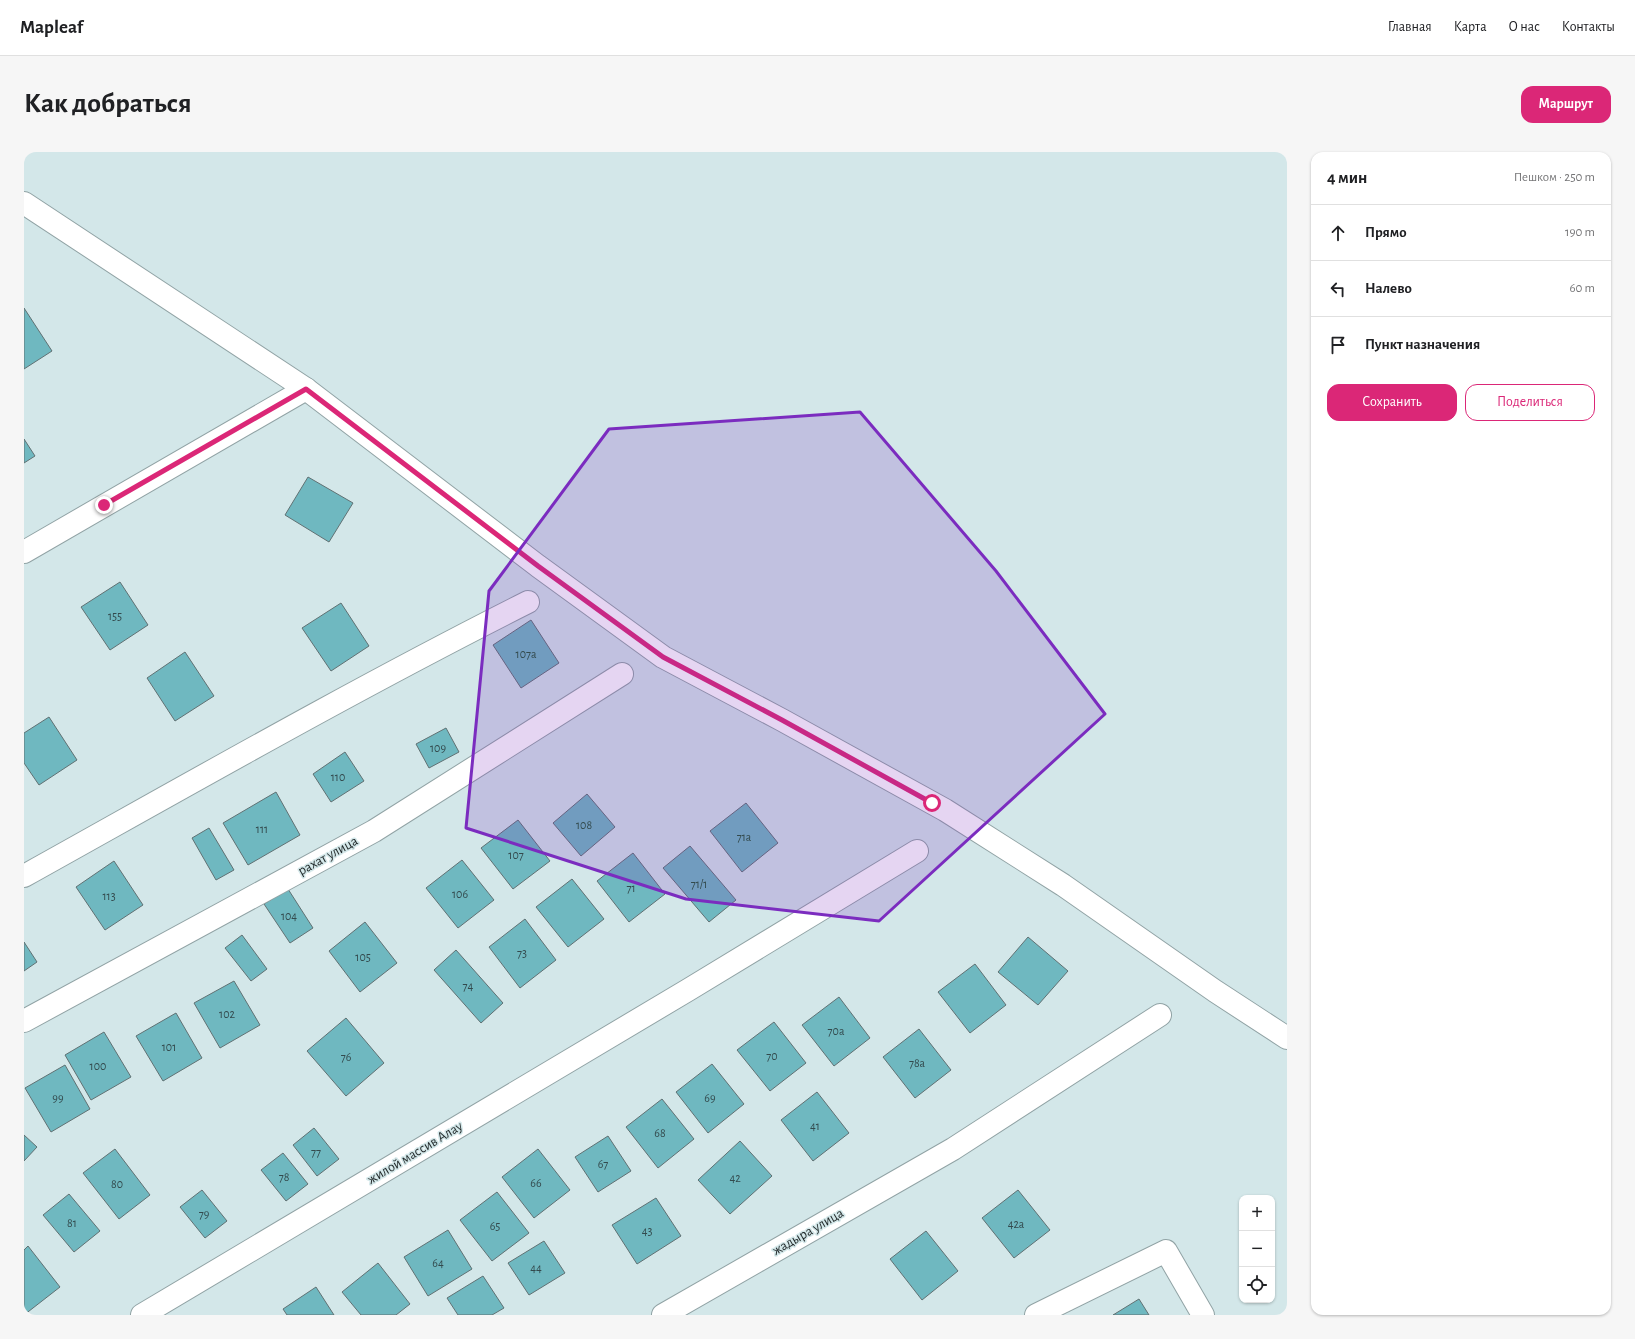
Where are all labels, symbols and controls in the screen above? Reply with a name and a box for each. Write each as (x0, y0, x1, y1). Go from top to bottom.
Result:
text: Mapleaf (20, 18, 83, 37)
text: Главная (1388, 20, 1432, 34)
text: Карта (1454, 20, 1487, 34)
text: О нас (1509, 20, 1540, 34)
text: Контакты (1562, 20, 1615, 34)
button: Маршрут (1521, 86, 1611, 123)
text: Как добраться (24, 90, 192, 118)
text: 4 мин (1327, 169, 1367, 186)
text: Пешком · 250 m (1514, 171, 1595, 184)
icon: ahead (1327, 222, 1349, 244)
text: Прямо (1365, 225, 1407, 240)
text: 190 m (1565, 226, 1595, 239)
icon: left (1327, 278, 1349, 300)
text: Налево (1365, 281, 1412, 296)
text: 60 m (1569, 282, 1595, 295)
icon: arrive (1327, 334, 1349, 356)
text: Пункт назначения (1365, 337, 1480, 352)
button: Сохранить (1327, 384, 1457, 421)
button: Поделиться (1465, 384, 1595, 421)
route end (95, 496, 113, 514)
house number: 155 (108, 610, 122, 622)
house number: 107а (516, 648, 537, 660)
house number: 109 (430, 742, 446, 754)
house number: 110 (331, 771, 345, 783)
route start (923, 794, 941, 812)
house number: 108 (576, 819, 592, 831)
house number: 111 (256, 823, 268, 835)
house number: 71а (737, 831, 752, 843)
street label: рахат улица (296, 834, 361, 878)
house number: 107 (508, 849, 524, 861)
house number: 71/1 (691, 878, 707, 890)
house number: 71 (626, 882, 636, 894)
house number: 106 (452, 888, 468, 900)
house number: 113 (102, 890, 116, 902)
house number: 104 (281, 910, 297, 922)
house number: 73 (517, 947, 527, 959)
house number: 105 (355, 951, 371, 963)
house number: 74 (463, 980, 474, 992)
house number: 102 (219, 1008, 235, 1020)
house number: 70а (828, 1025, 845, 1037)
house number: 101 (162, 1041, 176, 1053)
house number: 70 (766, 1050, 778, 1062)
house number: 76 (341, 1051, 352, 1063)
house number: 78а (909, 1057, 926, 1069)
house number: 100 (90, 1060, 106, 1072)
house number: 99 (52, 1092, 64, 1104)
house number: 69 (704, 1092, 716, 1104)
street label: жилой массив Алау (365, 1119, 465, 1187)
house number: 41 (810, 1120, 820, 1132)
house number: 68 (654, 1127, 666, 1139)
house number: 77 (311, 1146, 321, 1158)
house number: 67 (598, 1158, 608, 1170)
house number: 78 (279, 1171, 290, 1183)
house number: 42 (729, 1172, 741, 1184)
house number: 66 (530, 1177, 542, 1189)
house number: 80 (111, 1178, 123, 1190)
map controls (1239, 1195, 1275, 1303)
button: + (1239, 1195, 1275, 1231)
street label: жадыра улица (770, 1206, 847, 1258)
house number: 79 (199, 1208, 210, 1220)
house number: 81 (67, 1217, 77, 1229)
house number: 42а (1008, 1218, 1025, 1230)
house number: 65 (490, 1220, 500, 1232)
house number: 43 (642, 1225, 652, 1237)
button: − (1239, 1231, 1275, 1267)
house number: 64 (432, 1257, 444, 1269)
house number: 44 (530, 1262, 542, 1274)
button: locate (1239, 1267, 1275, 1303)

